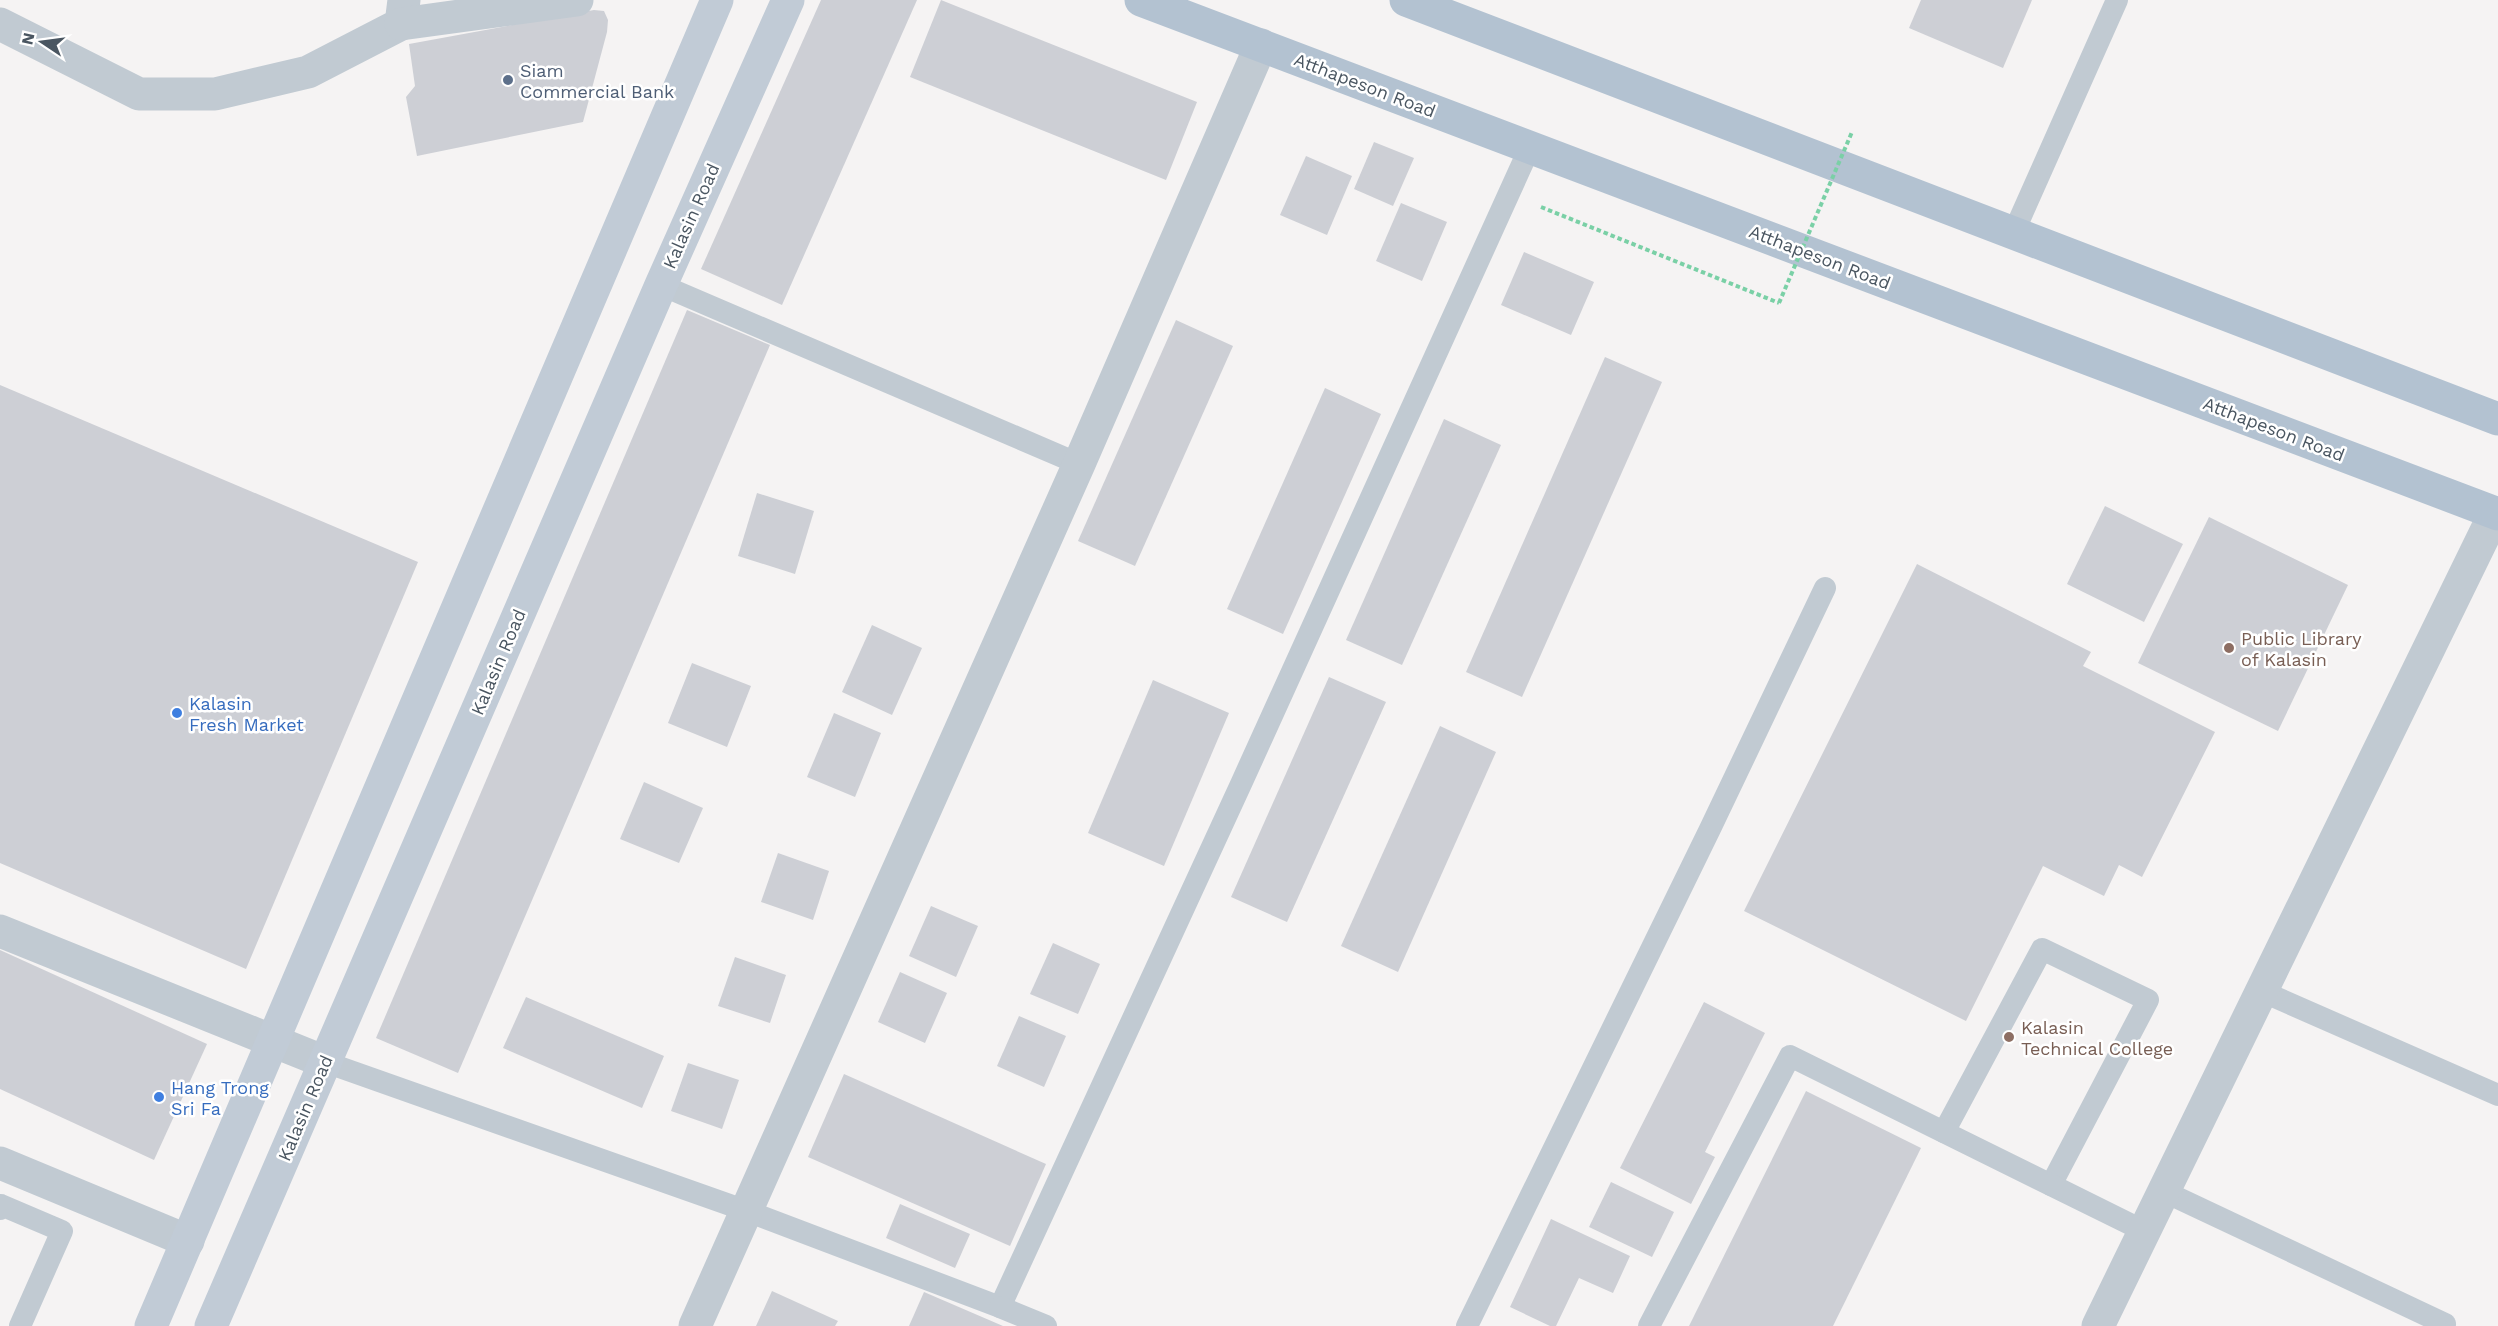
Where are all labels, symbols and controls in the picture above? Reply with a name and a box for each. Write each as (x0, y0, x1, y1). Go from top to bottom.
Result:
north arrow (12, 12, 72, 72)
text: N (17, 31, 38, 47)
street label: Atthapeson Road (1291, 48, 1439, 122)
place label: Siam Commercial Bank (520, 60, 674, 102)
marker: Siam Commercial Bank (501, 73, 515, 87)
street label: Kalasin Road (658, 160, 724, 272)
street label: Atthapeson Road (1746, 220, 1894, 294)
street label: Atthapeson Road (2200, 392, 2348, 466)
street label: Kalasin Road (466, 606, 530, 718)
place label: Public Library of Kalasin (2241, 628, 2362, 670)
marker: Public Library of Kalasin (2222, 641, 2236, 655)
place label: Kalasin Fresh Market (189, 693, 304, 735)
marker: Kalasin Fresh Market (170, 706, 184, 720)
place label: Kalasin Technical College (2021, 1017, 2173, 1059)
marker: Kalasin Technical College (2002, 1030, 2016, 1044)
street label: Kalasin Road (273, 1052, 337, 1164)
place label: Hang Trong Sri Fa (171, 1077, 269, 1119)
marker: Hang Trong Sri Fa (152, 1090, 166, 1104)

